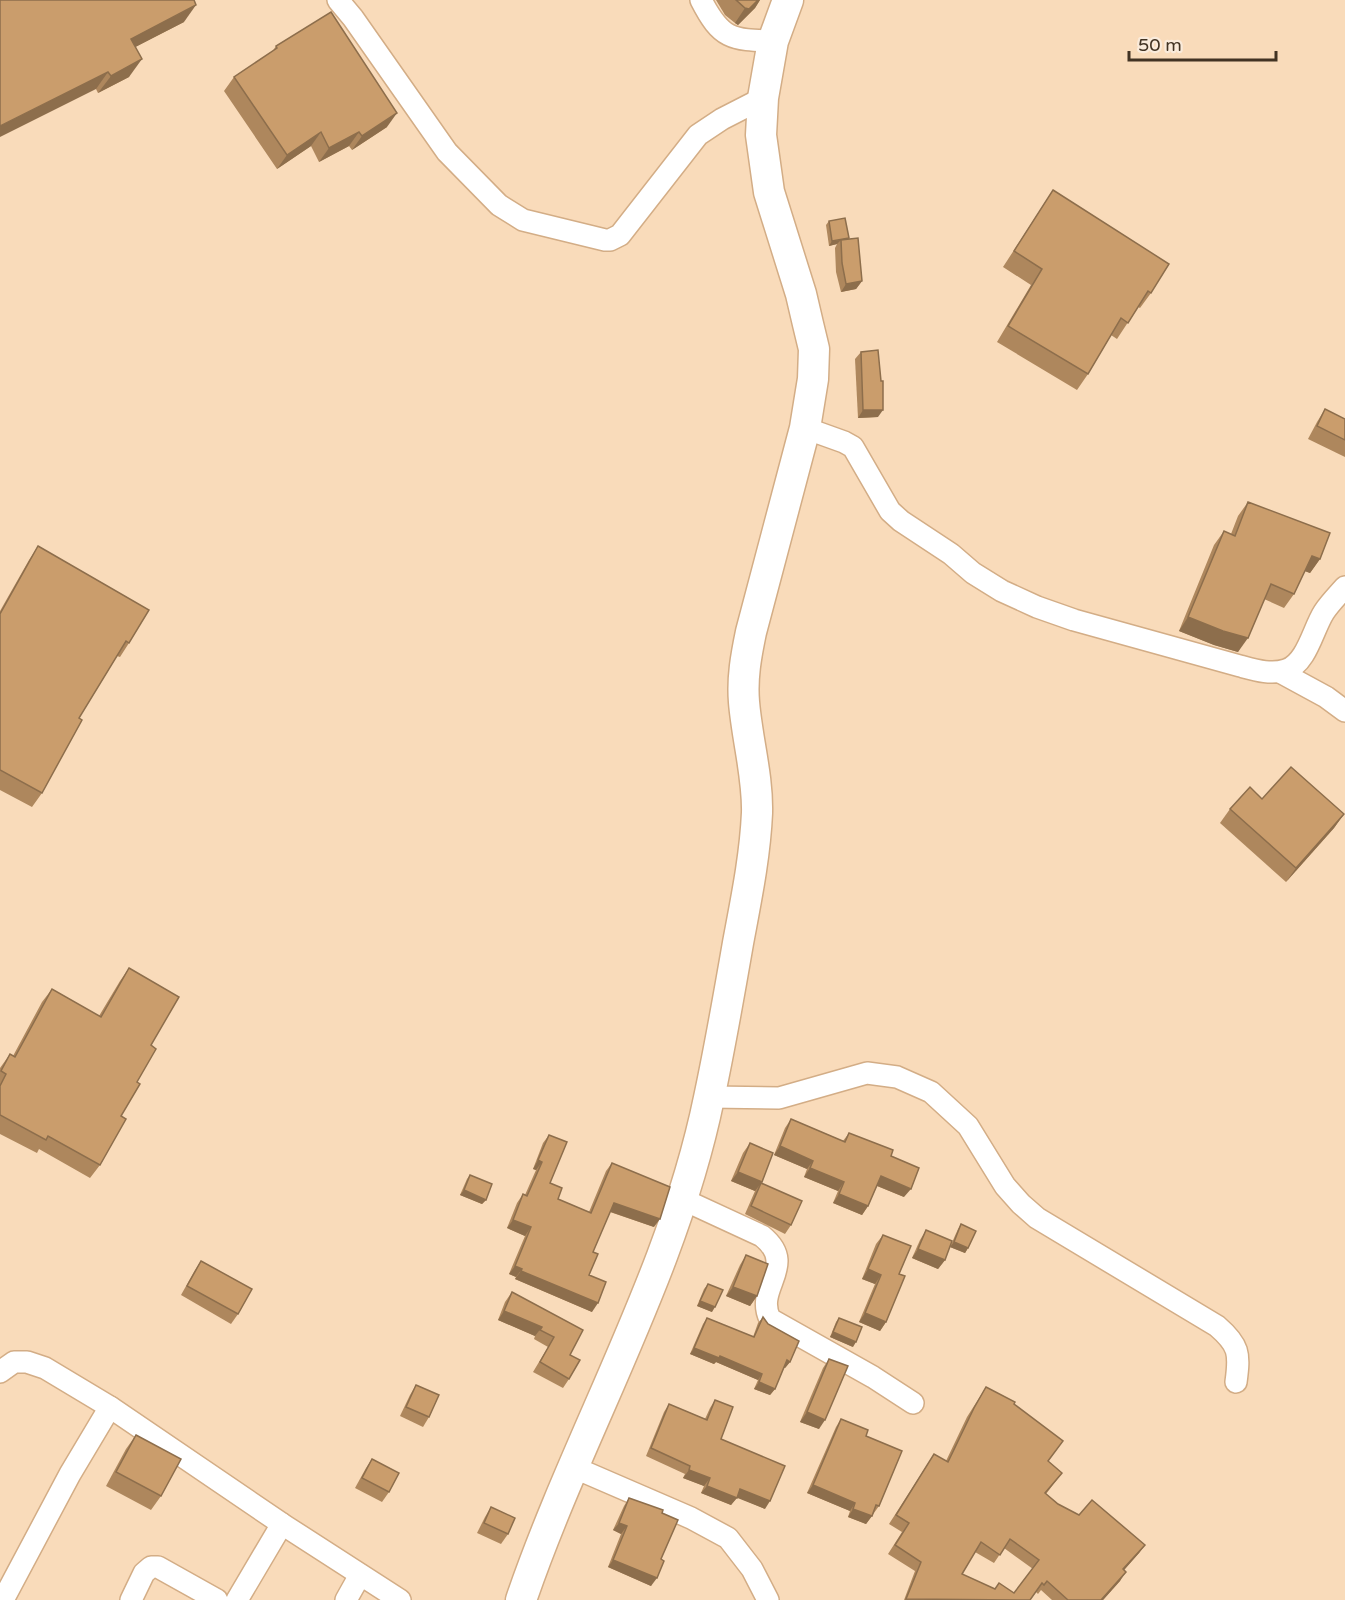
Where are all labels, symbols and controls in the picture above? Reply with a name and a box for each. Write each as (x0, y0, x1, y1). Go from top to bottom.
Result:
scale bar (1129, 24, 1276, 62)
text: 50 m (1138, 34, 1182, 56)

